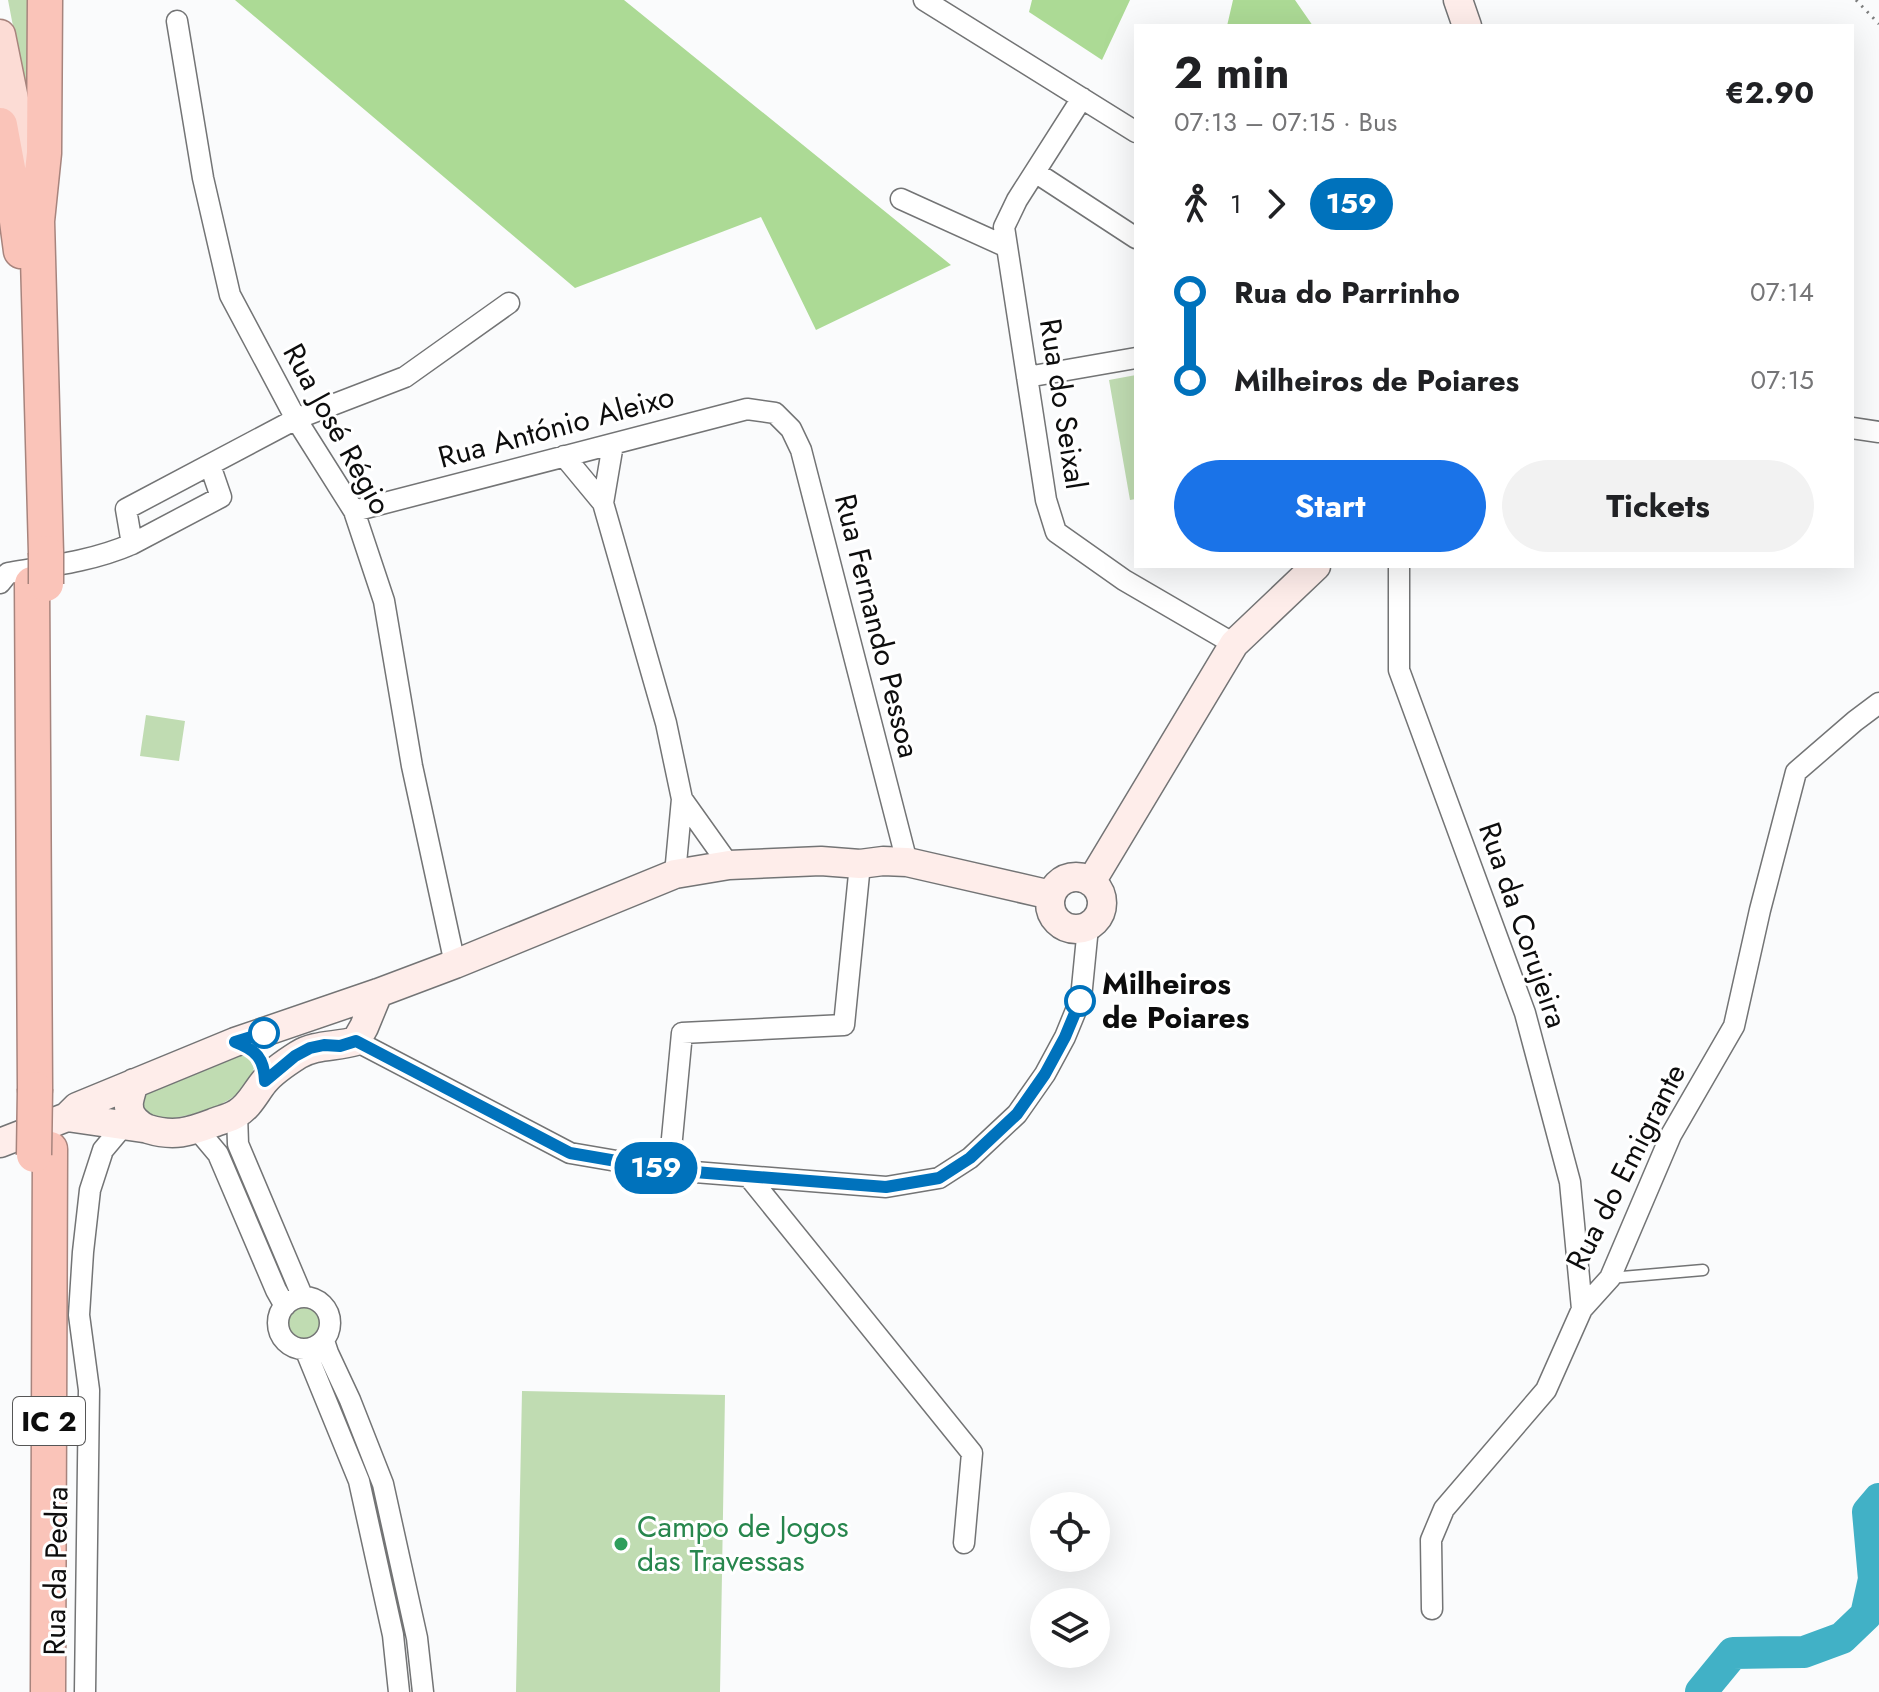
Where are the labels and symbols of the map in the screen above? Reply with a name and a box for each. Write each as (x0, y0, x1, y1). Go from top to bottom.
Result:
street label: Rua do Seixal (1029, 316, 1098, 492)
street label: Rua José Régio (273, 335, 402, 522)
street label: Rua António Aleixo (433, 374, 679, 479)
street label: Rua Fernando Pessoa (824, 490, 931, 762)
street label: Rua da Corujeira (1468, 816, 1579, 1033)
place label: Milheiros de Poiares (1102, 962, 1249, 1039)
marker: Milheiros de Poiares (1065, 986, 1095, 1016)
unlabelled marker (249, 1018, 279, 1048)
street label: Rua do Emigrante (1555, 1056, 1696, 1277)
line badge: 159 (610, 1142, 702, 1194)
road number: IC 2 (13, 1397, 85, 1445)
street label: Rua da Pedra (33, 1486, 78, 1656)
place label: Campo de Jogos das Travessas (637, 1505, 849, 1582)
marker: Campo de Jogos das Travessas (612, 1535, 630, 1553)

